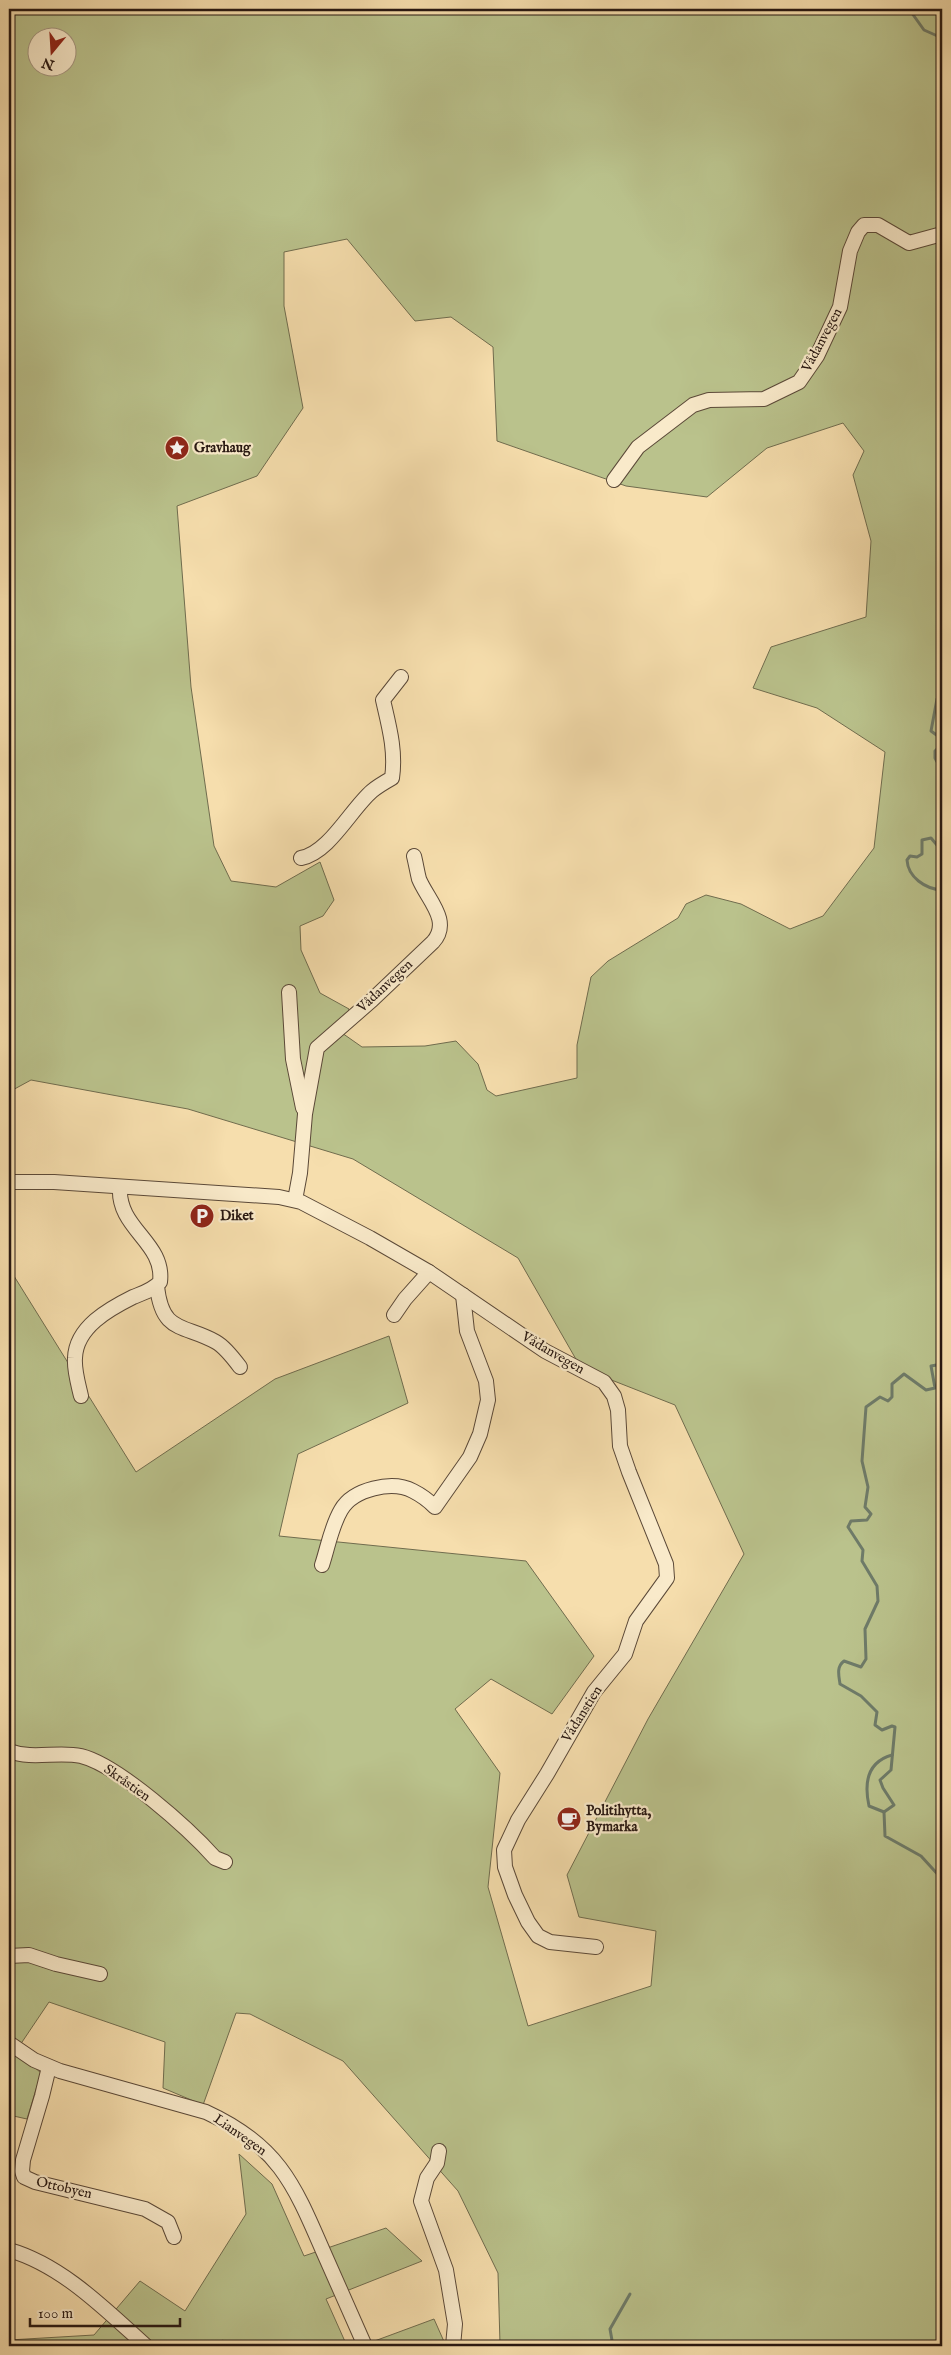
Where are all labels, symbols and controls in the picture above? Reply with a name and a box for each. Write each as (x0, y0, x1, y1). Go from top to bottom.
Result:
north arrow (28, 28, 78, 78)
text: N (40, 53, 58, 74)
street label: Vådanvegen (797, 305, 847, 376)
place icon: Gravhaug (164, 435, 190, 461)
place label: Gravhaug (194, 439, 252, 457)
street label: Vådanvegen (353, 955, 417, 1017)
parking icon: Diket (189, 1203, 215, 1229)
place label: Diket (220, 1207, 254, 1225)
street label: Vådanvegen (517, 1327, 588, 1379)
street label: Vådanstien (557, 1682, 607, 1746)
street label: Skråstien (100, 1760, 154, 1806)
place label: Politihytta, Bymarka (586, 1802, 651, 1836)
cafe icon: Politihytta, Bymarka (556, 1806, 582, 1832)
street label: Lianvegen (210, 2110, 271, 2160)
street label: Ottobyen (34, 2173, 94, 2203)
scale bar (30, 2295, 180, 2327)
text: 100 m (38, 2304, 74, 2323)

